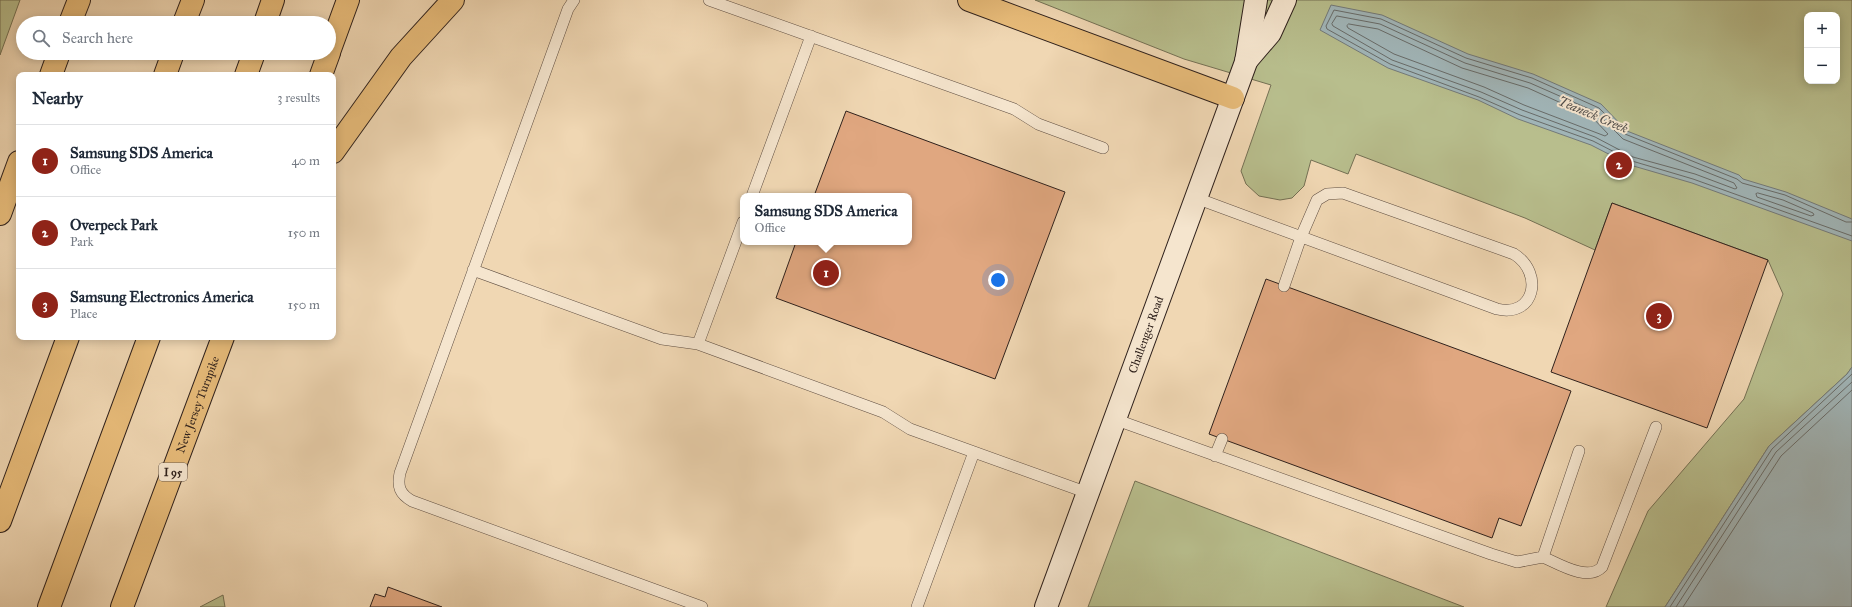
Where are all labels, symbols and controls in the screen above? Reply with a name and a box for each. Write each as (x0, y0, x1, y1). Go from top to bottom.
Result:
map controls (1804, 12, 1840, 84)
button: + (1804, 12, 1840, 48)
search box (16, 16, 336, 60)
icon: search (30, 27, 52, 49)
text: Search here (62, 29, 133, 47)
button: − (1804, 48, 1840, 84)
text: Nearby (32, 88, 83, 109)
text: 3 results (277, 90, 320, 106)
water label: Teaneck Creek (1556, 93, 1630, 137)
text: Samsung SDS America (70, 144, 213, 162)
pin: 2 (1606, 150, 1632, 180)
text: 1 (42, 153, 48, 169)
text: 40 m (291, 153, 320, 169)
text: Office (70, 162, 101, 178)
popup (740, 193, 912, 245)
text: Samsung SDS America (755, 202, 897, 220)
text: Overpeck Park (70, 216, 158, 234)
text: Office (755, 220, 786, 236)
text: 2 (42, 225, 48, 241)
text: 150 m (288, 225, 320, 241)
text: Park (70, 234, 94, 250)
pin: 1 (813, 258, 839, 288)
your location (988, 270, 1008, 290)
text: Samsung Electronics America (70, 288, 254, 306)
street label: Challenger Road (1125, 294, 1166, 375)
text: 3 (42, 297, 48, 313)
text: 150 m (288, 297, 320, 313)
pin: 3 (1646, 301, 1672, 331)
text: Place (70, 306, 97, 322)
street label: New Jersey Turnpike (173, 354, 222, 455)
road number: I 95 (159, 463, 187, 481)

